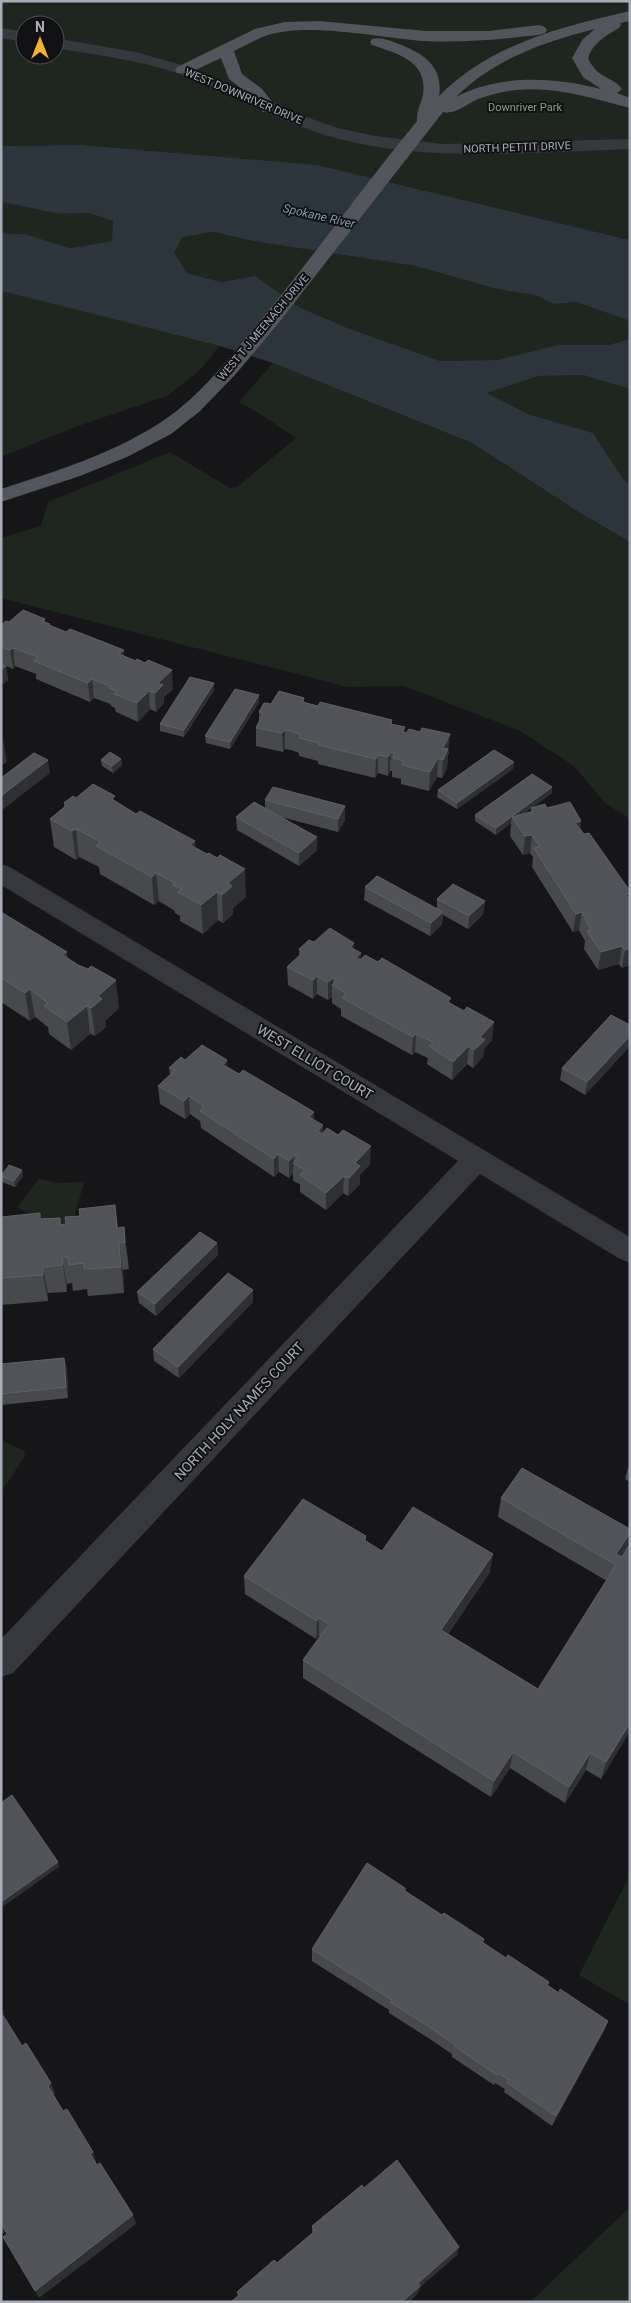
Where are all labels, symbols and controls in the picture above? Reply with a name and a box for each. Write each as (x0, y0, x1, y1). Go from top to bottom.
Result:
north arrow (15, 15, 65, 65)
text: N (35, 19, 45, 35)
street label: WEST DOWNRIVER DRIVE (183, 66, 305, 127)
park label: Downriver Park (488, 101, 562, 114)
street label: NORTH PETTIT DRIVE (463, 139, 571, 156)
water label: Spokane River (282, 201, 357, 231)
street label: WEST T J MEENACH DRIVE (215, 272, 312, 383)
street label: WEST ELLIOT COURT (254, 1021, 376, 1103)
street label: NORTH HOLY NAMES COURT (171, 1338, 307, 1483)

